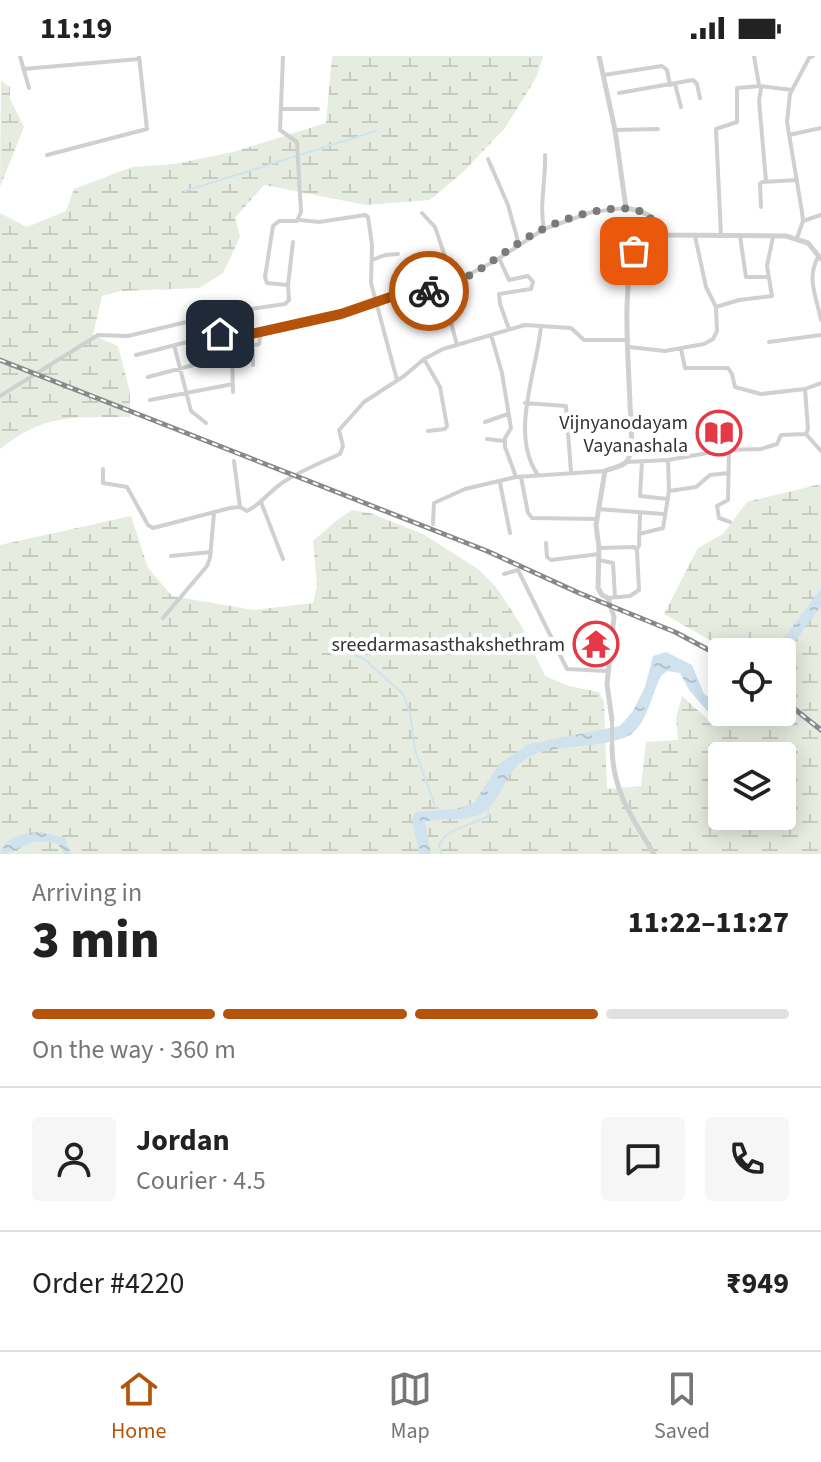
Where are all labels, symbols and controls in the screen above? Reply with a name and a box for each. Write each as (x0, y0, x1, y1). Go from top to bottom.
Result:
text: 11:19 (40, 7, 112, 50)
pin (600, 217, 668, 285)
icon: bag (612, 229, 656, 273)
courier (389, 251, 469, 331)
icon: bike (407, 269, 451, 313)
pin (186, 300, 254, 368)
icon: home (198, 312, 242, 356)
place label: Vijnyanodayam Vayanashala (559, 409, 688, 460)
library icon: Vijnyanodayam Vayanashala (695, 409, 743, 457)
temple icon: sreedarmasasthakshethram (572, 620, 620, 668)
place label: sreedarmasasthakshethram (331, 631, 565, 659)
map controls (708, 638, 796, 830)
button: locate (708, 638, 796, 726)
button: layers (708, 742, 796, 830)
text: Arriving in (32, 874, 142, 911)
text: 11:22–11:27 (628, 901, 789, 944)
text: 3 min (32, 904, 160, 978)
text: On the way · 360 m (32, 1031, 236, 1068)
button: person (32, 1117, 116, 1201)
button: chat (601, 1117, 685, 1201)
button: phone (705, 1117, 789, 1201)
text: Jordan (136, 1119, 230, 1162)
text: Courier · 4.5 (136, 1162, 266, 1199)
text: Order #4220 (32, 1262, 185, 1305)
text: ₹949 (726, 1262, 789, 1305)
tab: Home (111, 1367, 166, 1447)
tab: Map (388, 1367, 432, 1447)
tab: Saved (654, 1367, 710, 1447)

